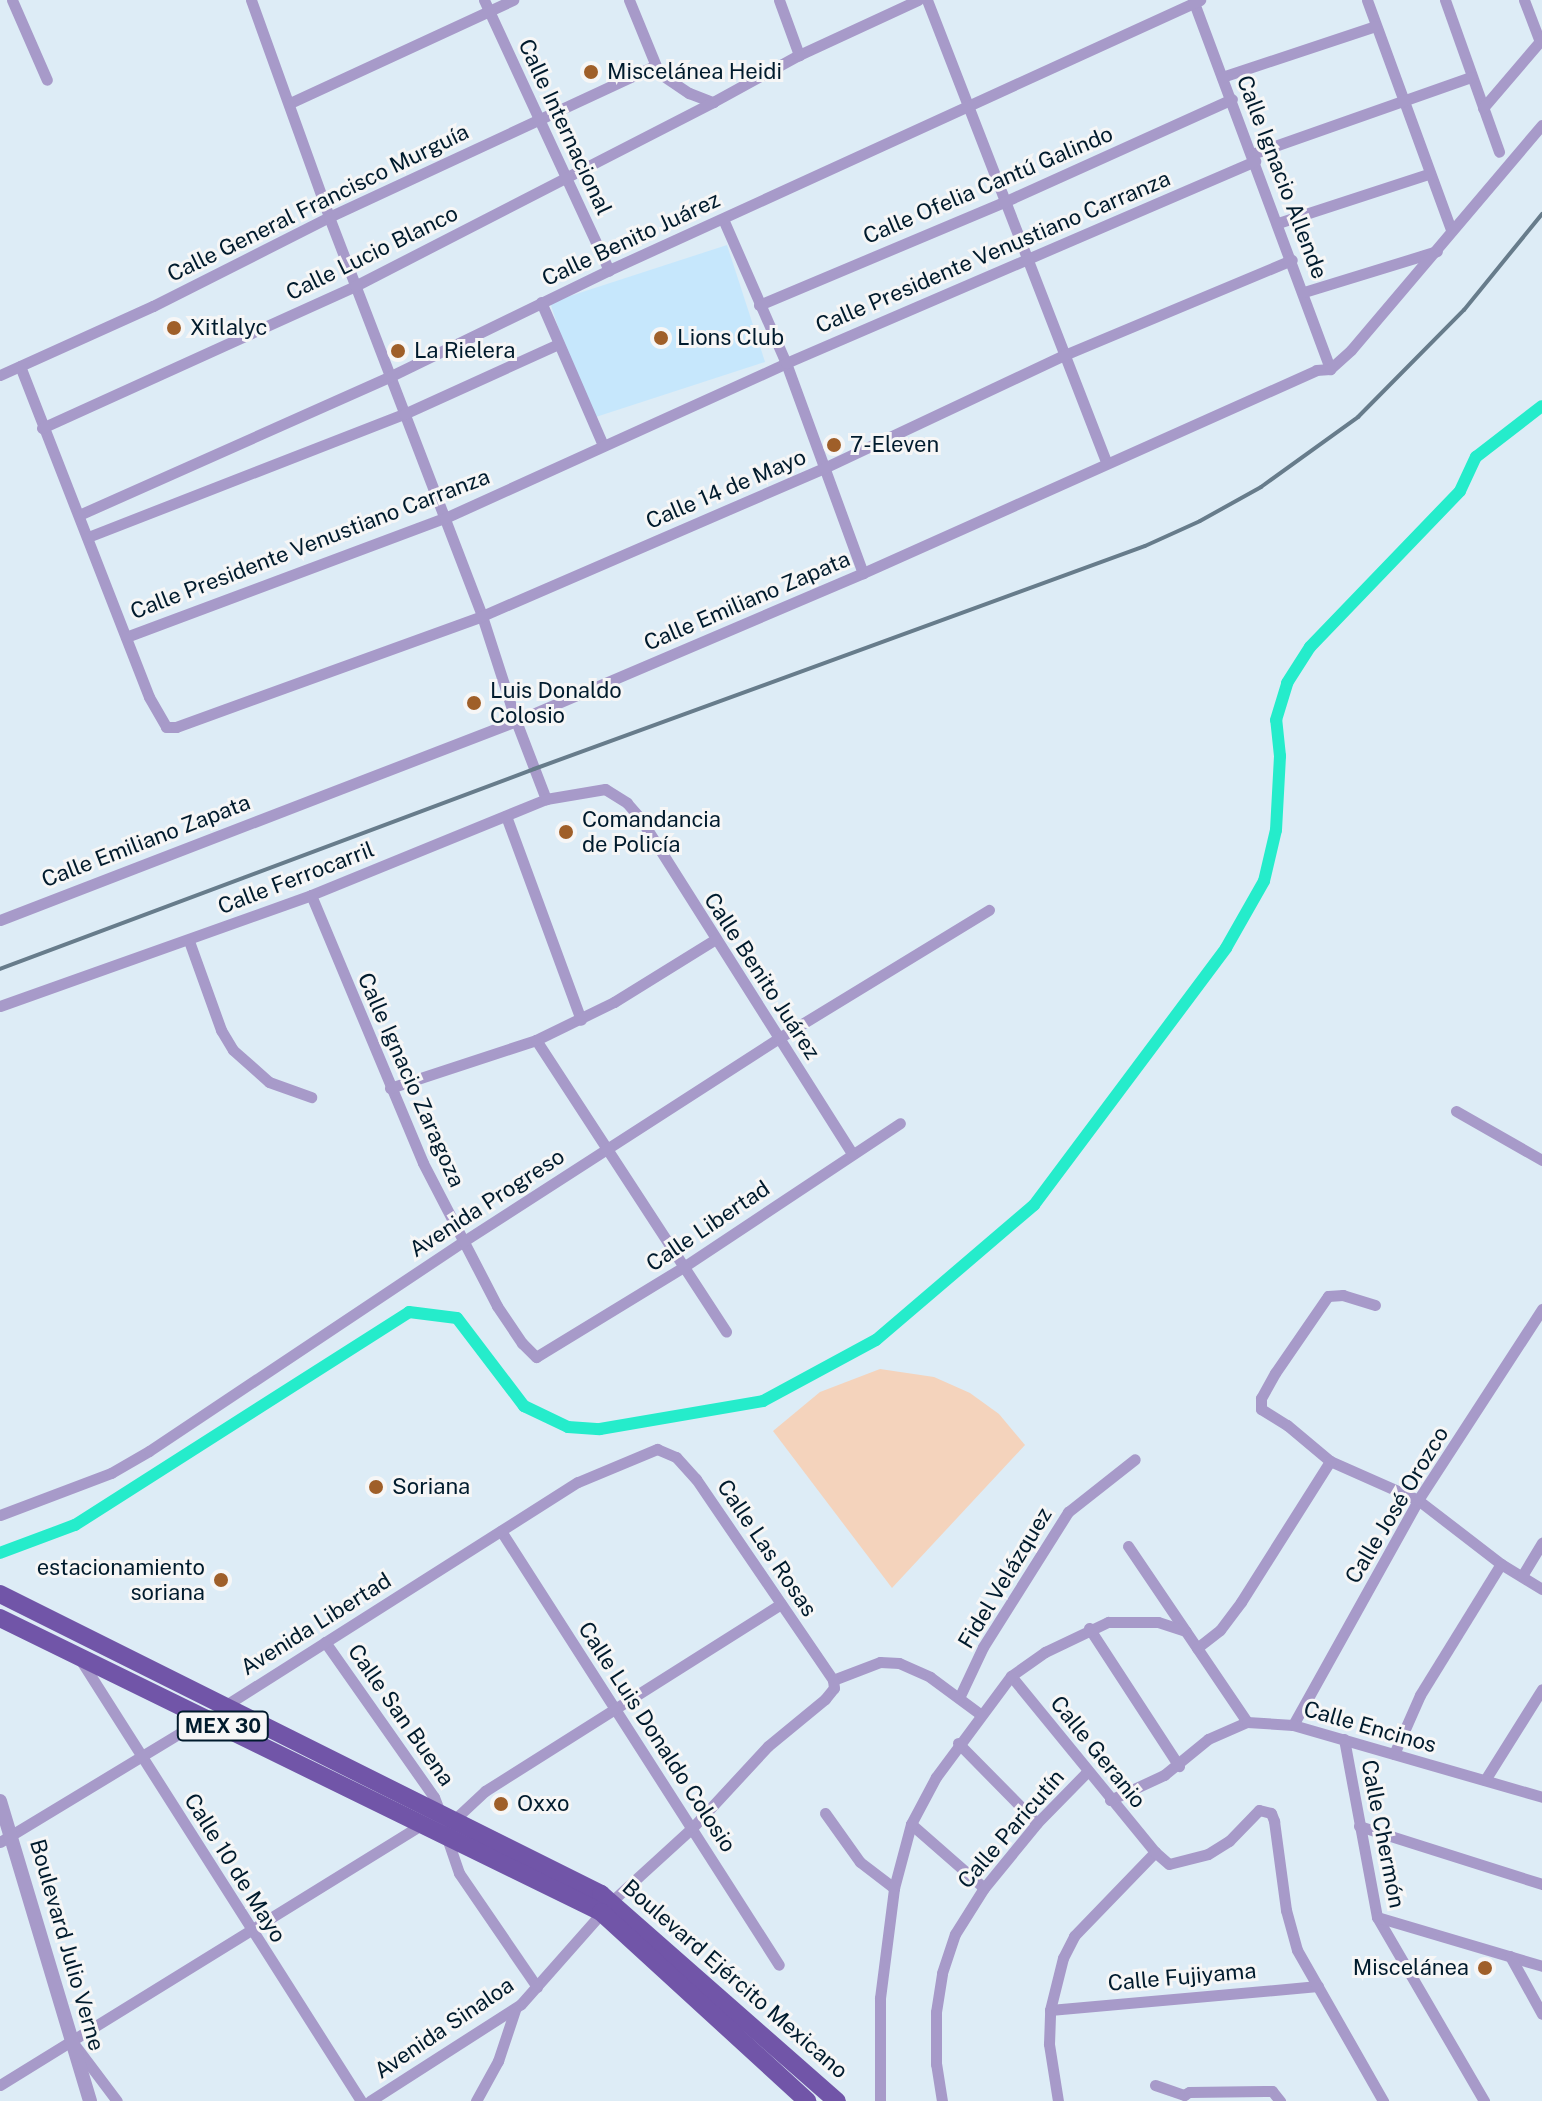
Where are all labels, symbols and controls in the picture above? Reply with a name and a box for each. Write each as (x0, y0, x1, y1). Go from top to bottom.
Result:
street label: Calle Internacional (513, 35, 617, 219)
place label: Miscelánea Heidi (607, 59, 782, 85)
marker: Miscelánea Heidi (582, 63, 600, 81)
street label: Calle Ignacio Allende (1231, 72, 1333, 282)
street label: Calle General Francisco Murguía (163, 118, 473, 288)
street label: Calle Ofelia Cantú Galindo (859, 120, 1117, 250)
street label: Calle Presidente Venustiano Carranza (811, 165, 1175, 339)
street label: Calle Benito Juárez (538, 186, 724, 292)
street label: Calle Lucio Blanco (282, 200, 462, 306)
place label: Xitlalyc (190, 315, 268, 341)
marker: Xitlalyc (165, 319, 183, 337)
place label: Lions Club (677, 325, 784, 351)
marker: Lions Club (652, 329, 670, 347)
place label: La Rielera (414, 338, 515, 364)
marker: La Rielera (389, 342, 407, 360)
place label: 7-Eleven (850, 432, 939, 458)
marker: 7-Eleven (825, 436, 843, 454)
street label: Calle 14 de Mayo (642, 443, 810, 535)
street label: Calle Presidente Venustiano Carranza (126, 463, 494, 625)
street label: Calle Emiliano Zapata (640, 546, 854, 656)
place label: Luis Donaldo Colosio (490, 677, 622, 728)
marker: Luis Donaldo Colosio (465, 694, 483, 712)
street label: Calle Emiliano Zapata (38, 789, 254, 893)
place label: Comandancia de Policía (582, 806, 721, 858)
marker: Comandancia de Policía (557, 823, 575, 841)
street label: Calle Ferrocarril (214, 836, 378, 920)
street label: Calle Benito Juárez (698, 888, 826, 1064)
street label: Calle Ignacio Zaragoza (352, 969, 470, 1191)
street label: Avenida Progreso (405, 1143, 569, 1263)
street label: Calle Libertad (641, 1175, 775, 1277)
street label: Calle José Orozco (1340, 1422, 1454, 1588)
place label: Soriana (392, 1474, 470, 1500)
street label: Calle Las Rosas (711, 1474, 823, 1622)
marker: Soriana (367, 1478, 385, 1496)
street label: Fidel Velázquez (952, 1503, 1058, 1653)
place label: estacionamiento soriana (37, 1554, 205, 1606)
street label: Avenida Libertad (236, 1567, 396, 1681)
marker: estacionamiento soriana (212, 1571, 230, 1589)
street label: Calle Luis Donaldo Colosio (573, 1617, 741, 1857)
street label: Calle San Buena (342, 1639, 460, 1791)
street label: Calle Geranio (1045, 1690, 1151, 1814)
street label: Calle Encinos (1300, 1695, 1440, 1759)
road number: MEX 30 (175, 1710, 271, 1742)
street label: Calle Chermón (1356, 1758, 1410, 1910)
street label: Calle Paricutín (952, 1764, 1070, 1894)
street label: Calle 10 de Mayo (178, 1788, 292, 1948)
place label: Oxxo (517, 1791, 569, 1817)
marker: Oxxo (492, 1795, 510, 1813)
street label: Boulevard Julio Verne (24, 1836, 110, 2054)
street label: Boulevard Ejército Mexicano (617, 1874, 853, 2084)
place label: Miscelánea (1353, 1955, 1469, 1981)
street label: Calle Fujiyama (1107, 1957, 1257, 1997)
marker: Miscelánea (1476, 1959, 1494, 1977)
street label: Avenida Sinaloa (369, 1972, 519, 2084)

